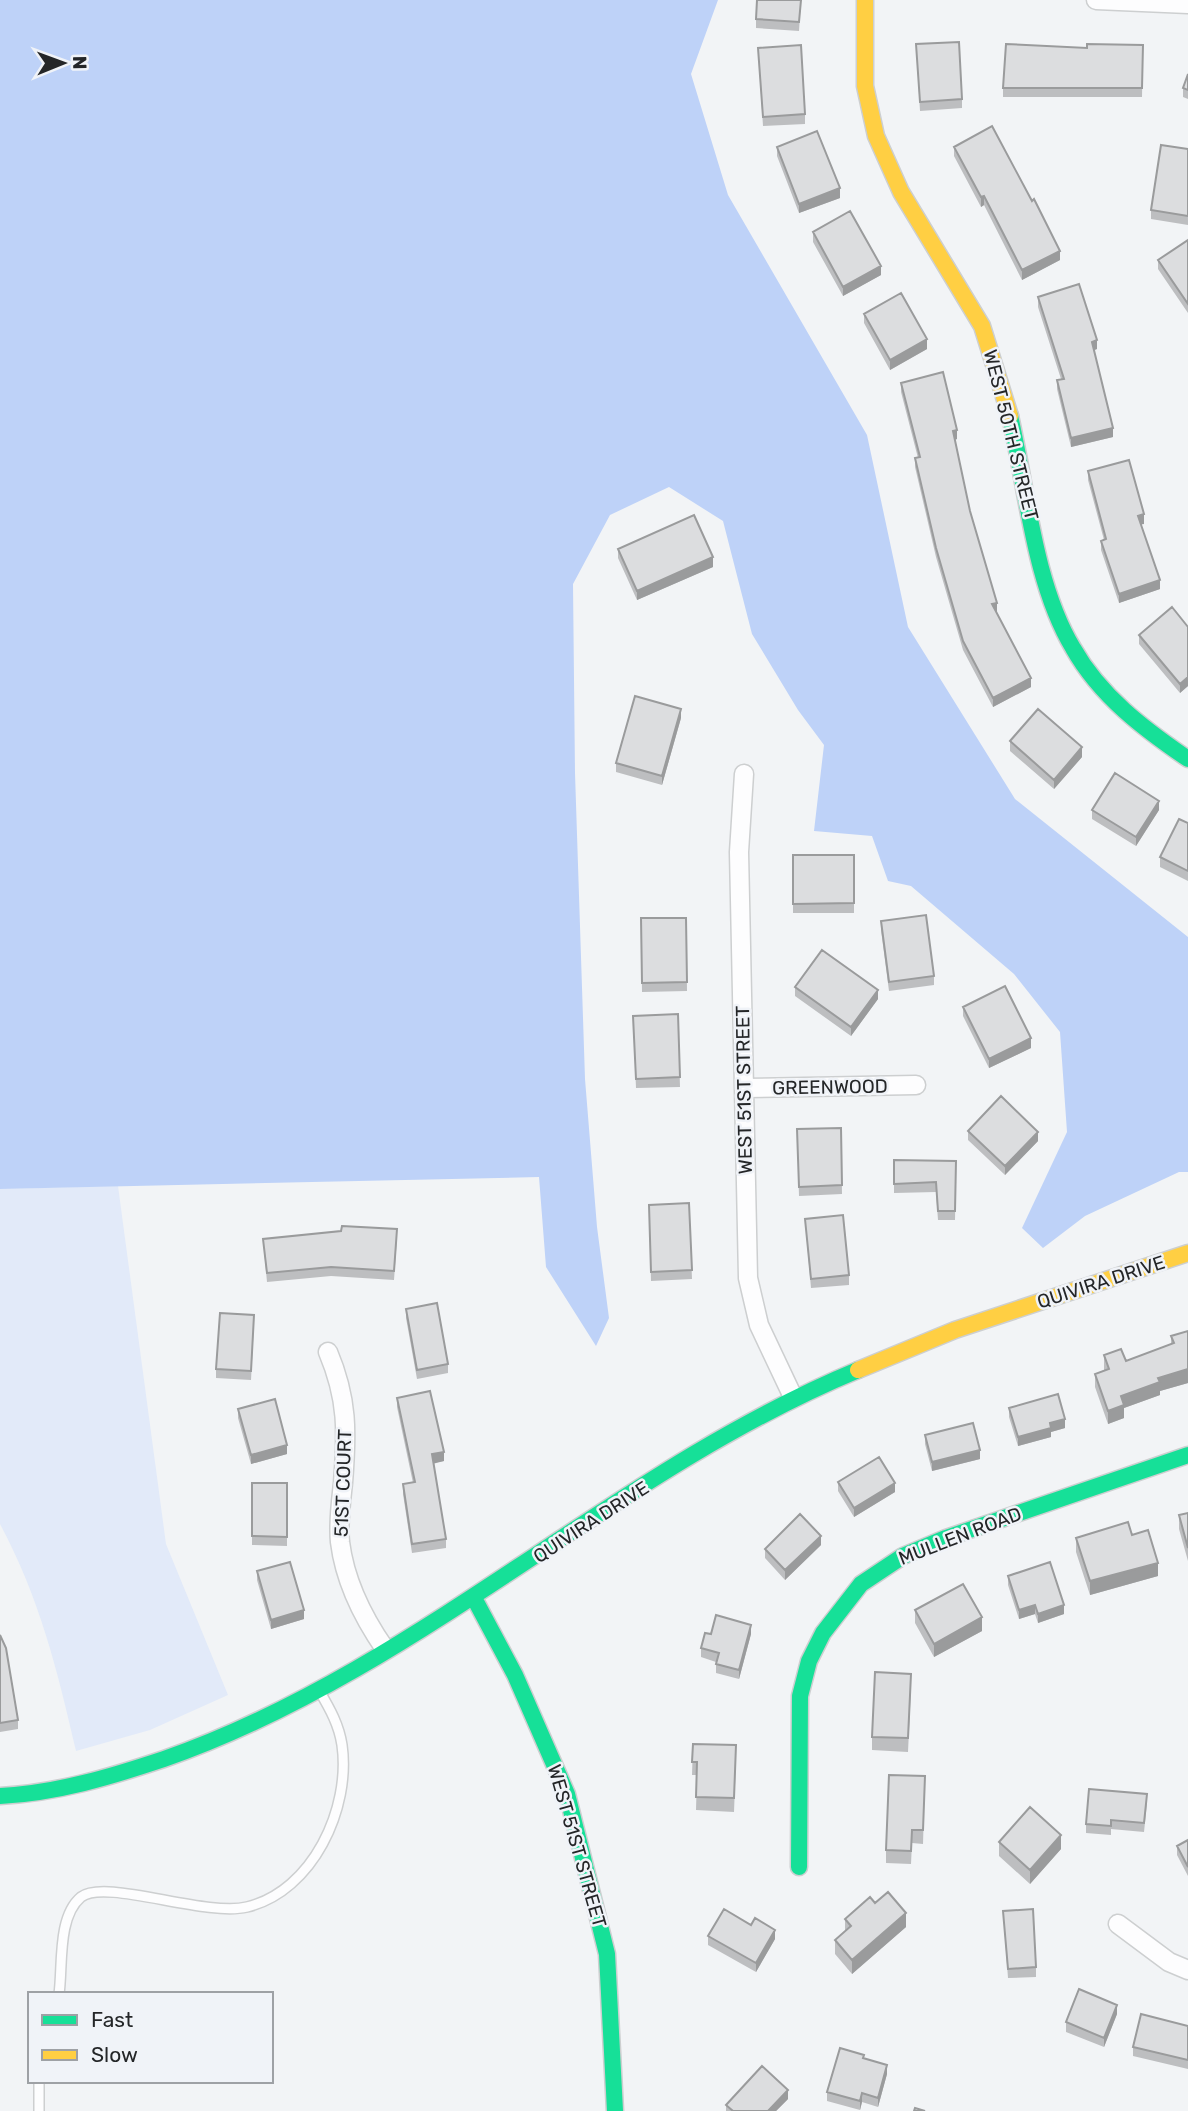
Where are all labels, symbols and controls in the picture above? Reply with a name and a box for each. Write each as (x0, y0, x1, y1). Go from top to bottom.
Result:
north arrow (28, 28, 98, 98)
text: N (68, 56, 91, 70)
street label: WEST 50TH STREET (979, 347, 1043, 523)
street label: WEST 51ST STREET (731, 1005, 757, 1175)
street label: GREENWOOD (772, 1074, 888, 1100)
street label: QUIVIRA DRIVE (1034, 1251, 1168, 1313)
street label: 51ST COURT (330, 1429, 356, 1537)
street label: QUIVIRA DRIVE (529, 1476, 653, 1568)
street label: MULLEN ROAD (895, 1502, 1025, 1570)
street label: WEST 51ST STREET (543, 1762, 611, 1930)
legend (28, 1992, 273, 2083)
text: Fast (91, 2007, 133, 2032)
text: Slow (91, 2042, 138, 2067)

